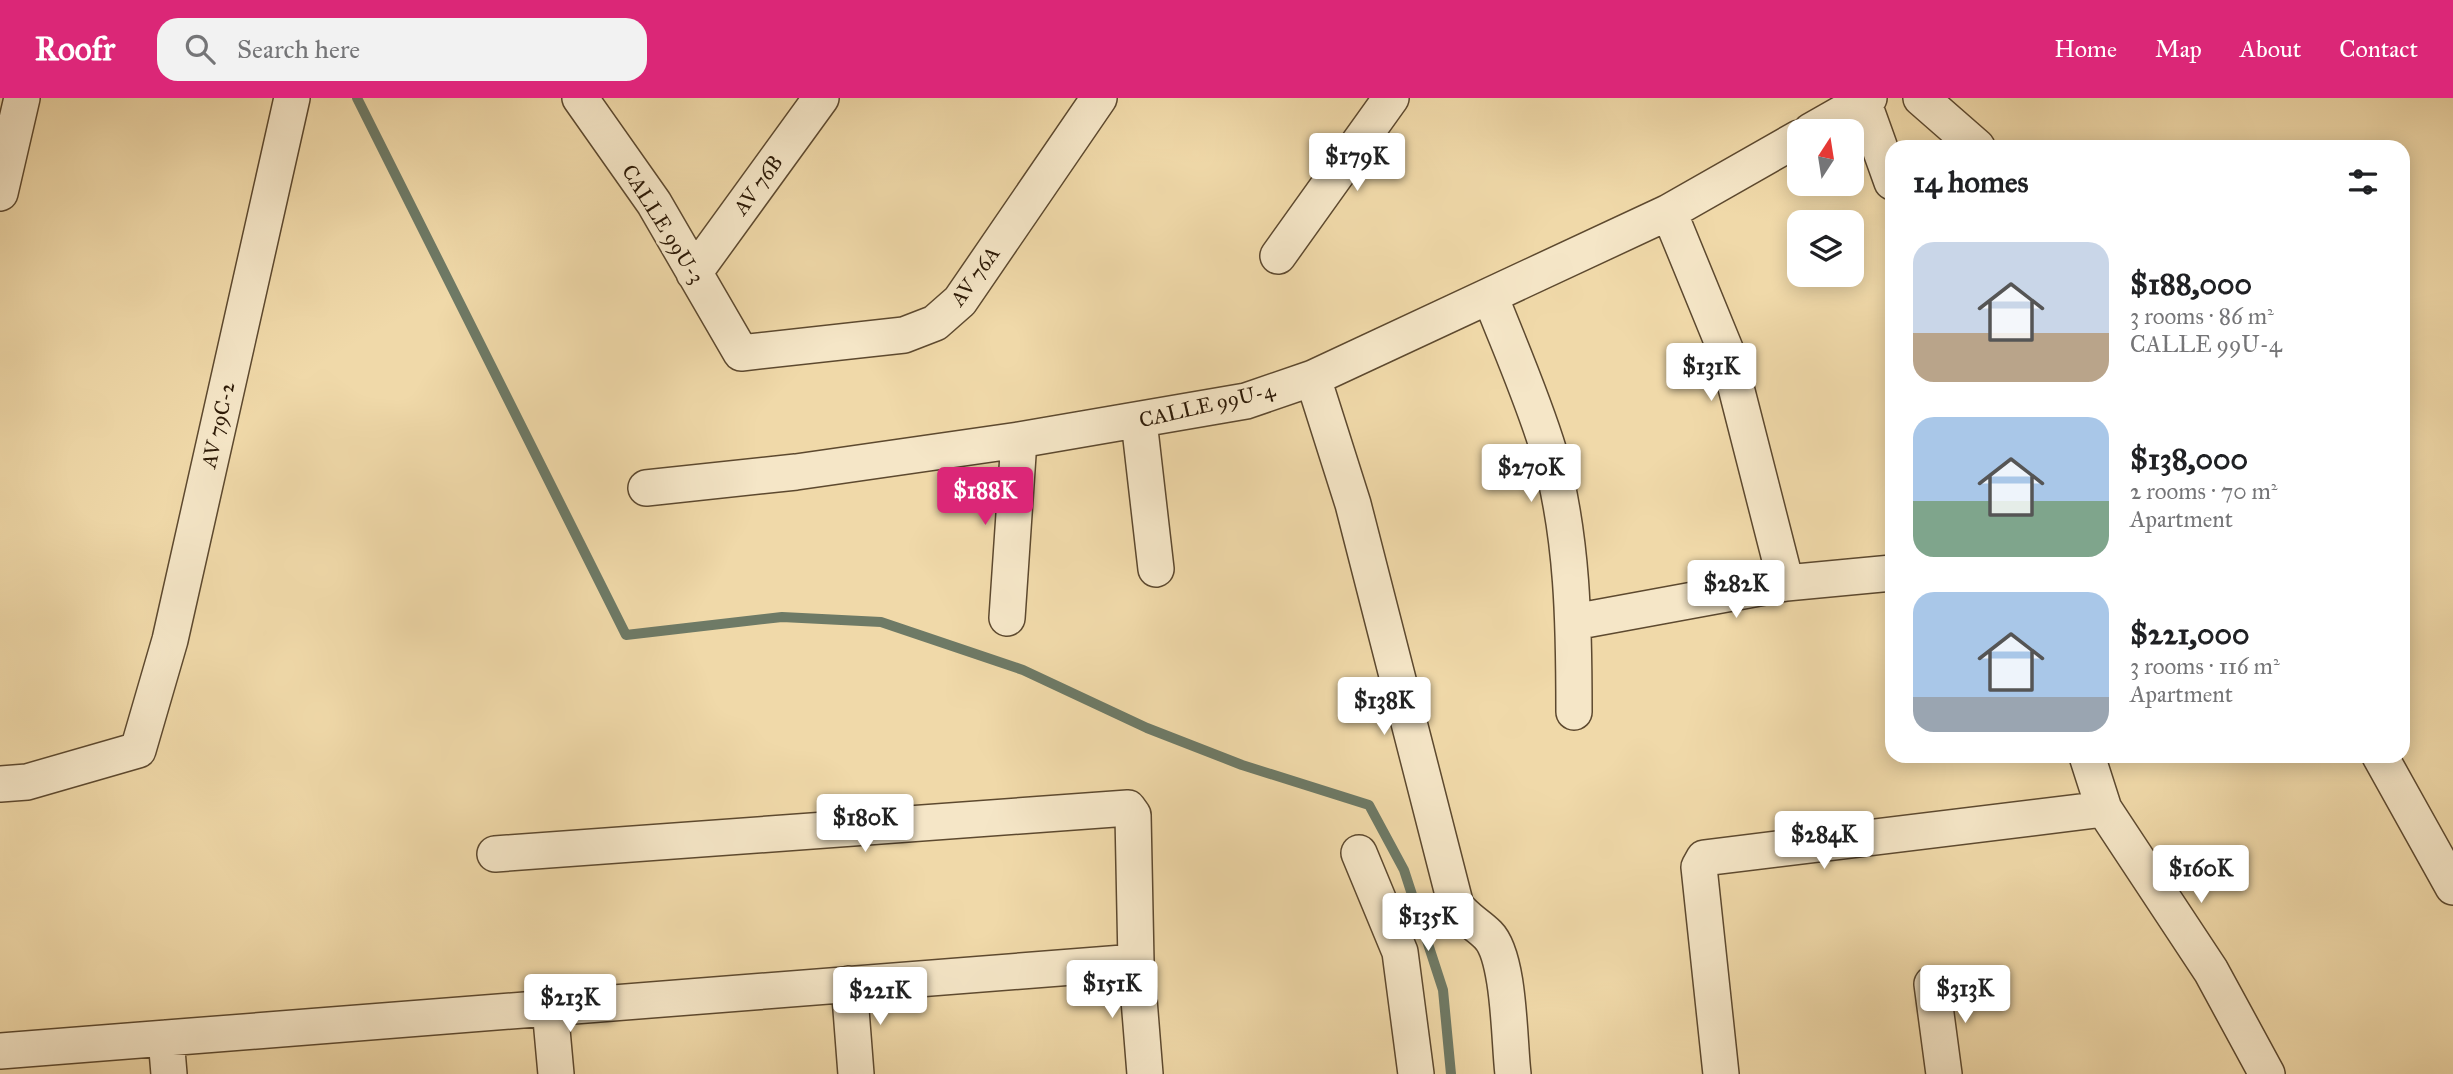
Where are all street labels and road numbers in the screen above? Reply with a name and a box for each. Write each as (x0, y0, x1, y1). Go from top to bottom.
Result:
street label: AV 76B (727, 150, 788, 221)
street label: CALLE 99U-3 (616, 160, 710, 288)
street label: AV 76A (944, 241, 1005, 312)
street label: CALLE 99U-4 (1137, 376, 1279, 433)
street label: AV 79C-2 (195, 379, 241, 472)

